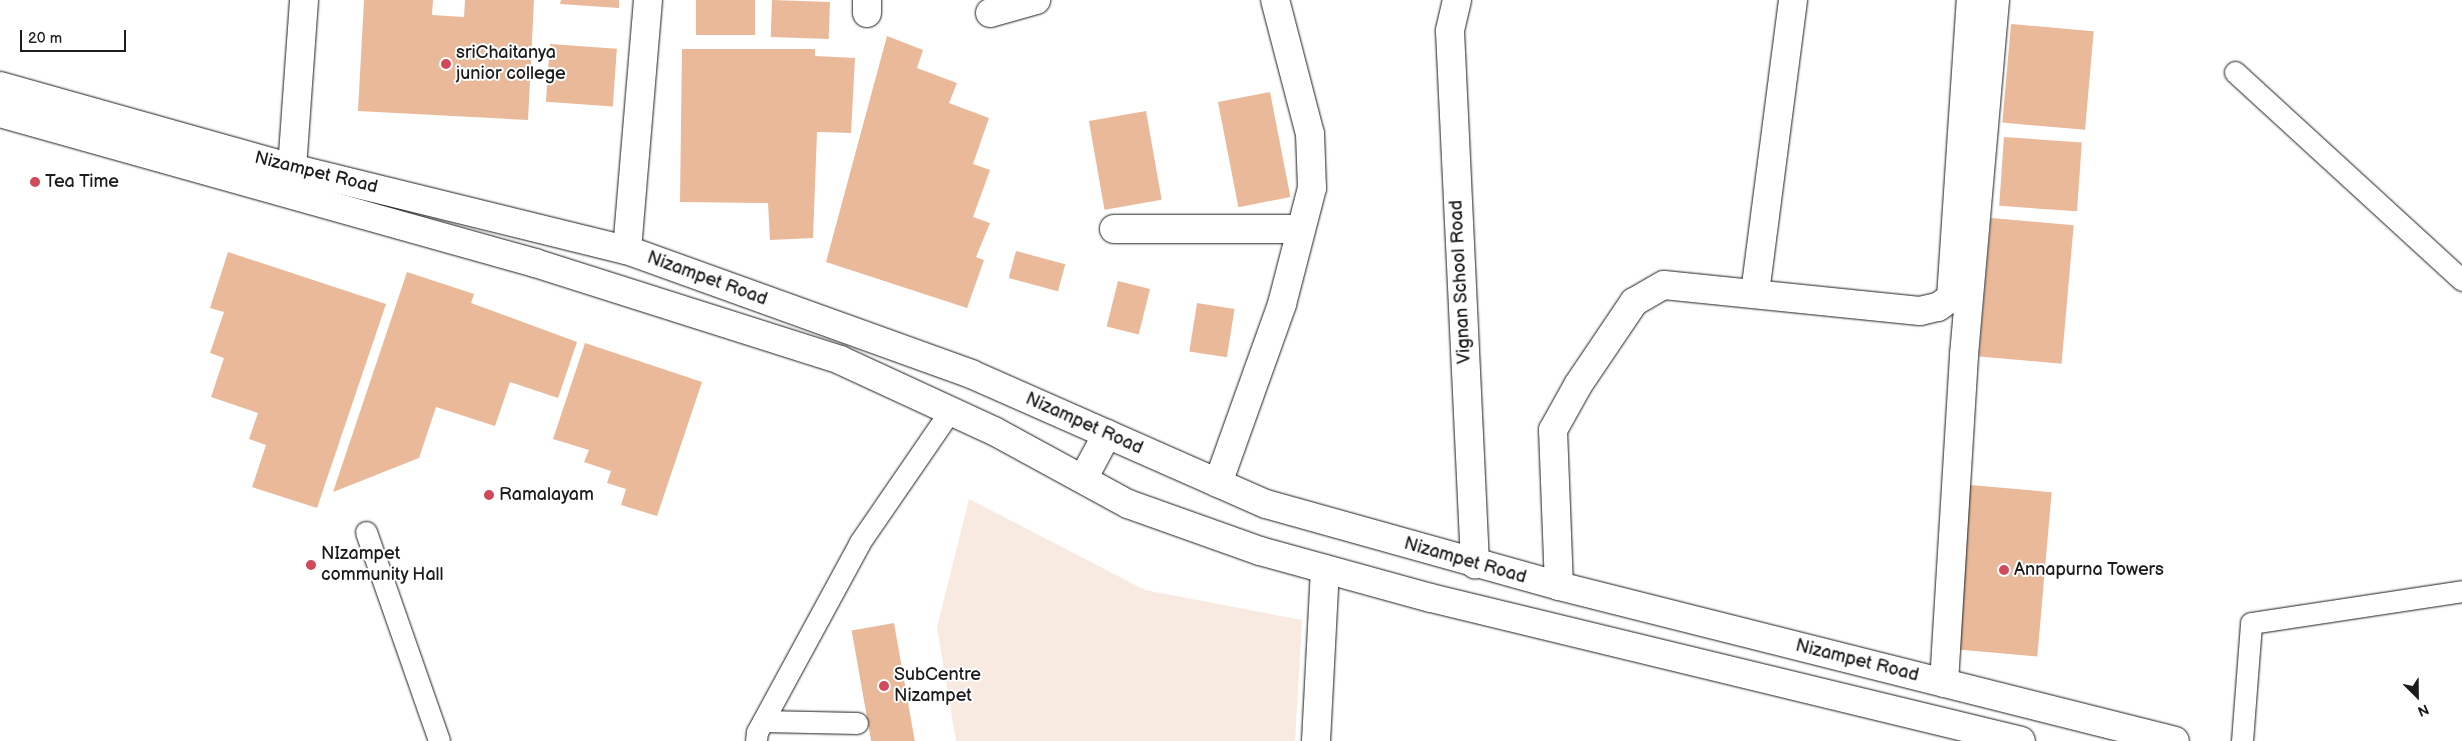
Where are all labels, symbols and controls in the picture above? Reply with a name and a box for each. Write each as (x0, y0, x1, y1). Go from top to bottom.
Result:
scale bar (22, 20, 129, 52)
text: 20 m (28, 29, 62, 48)
place label: sriChaitanya junior college (456, 43, 566, 86)
marker: sriChaitanya junior college (440, 58, 452, 70)
street label: Nizampet Road (252, 147, 380, 199)
place label: Tea Time (45, 171, 120, 193)
marker: Tea Time (29, 176, 41, 188)
street label: Vignan School Road (1446, 199, 1476, 365)
street label: Nizampet Road (644, 247, 770, 311)
street label: Nizampet Road (1022, 388, 1146, 460)
place label: Ramalayam (499, 484, 594, 506)
marker: Ramalayam (483, 489, 495, 501)
street label: Nizampet Road (1401, 533, 1529, 589)
place label: NIzampet community Hall (321, 544, 445, 586)
marker: NIzampet community Hall (305, 559, 317, 571)
place label: Annapurna Towers (2014, 559, 2165, 581)
marker: Annapurna Towers (1998, 564, 2010, 576)
street label: Nizampet Road (1793, 635, 1921, 687)
place label: SubCentre Nizampet (894, 665, 981, 708)
north arrow (2392, 671, 2442, 721)
marker: SubCentre Nizampet (878, 680, 890, 692)
text: N (2415, 700, 2431, 720)

